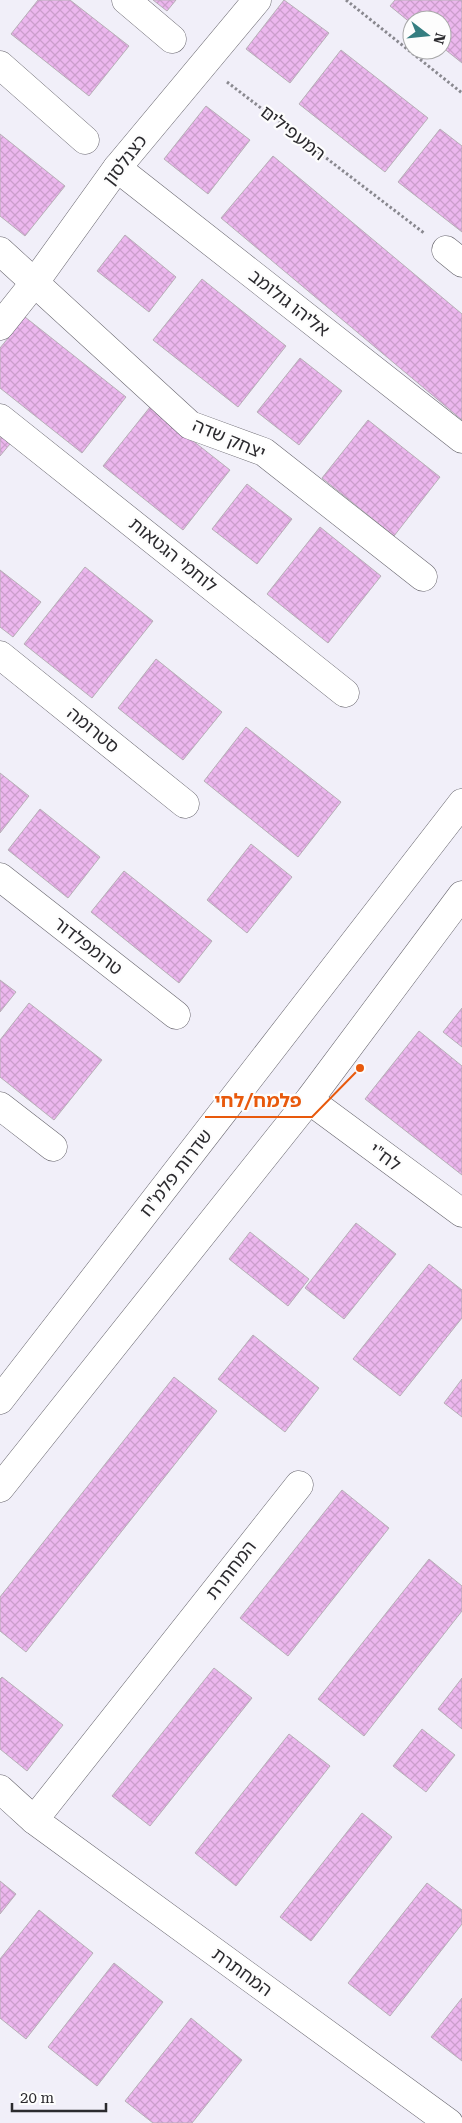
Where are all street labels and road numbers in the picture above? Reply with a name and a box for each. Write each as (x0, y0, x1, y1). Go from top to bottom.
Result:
street label: המעפילים (257, 101, 330, 164)
street label: כצנלסון (98, 130, 151, 189)
street label: אליהו גולומב (245, 265, 334, 340)
street label: יצחק שדה (190, 414, 269, 463)
street label: לוחמי הגטאות (125, 513, 221, 596)
street label: סטרומה (63, 702, 124, 757)
street label: טרומפלדור (50, 912, 127, 979)
street label: שדרות פלמ"ח (135, 1125, 216, 1220)
street label: לח"י (366, 1138, 405, 1175)
street label: המחתרת (201, 1536, 260, 1603)
street label: המחתרת (208, 1943, 276, 2000)

